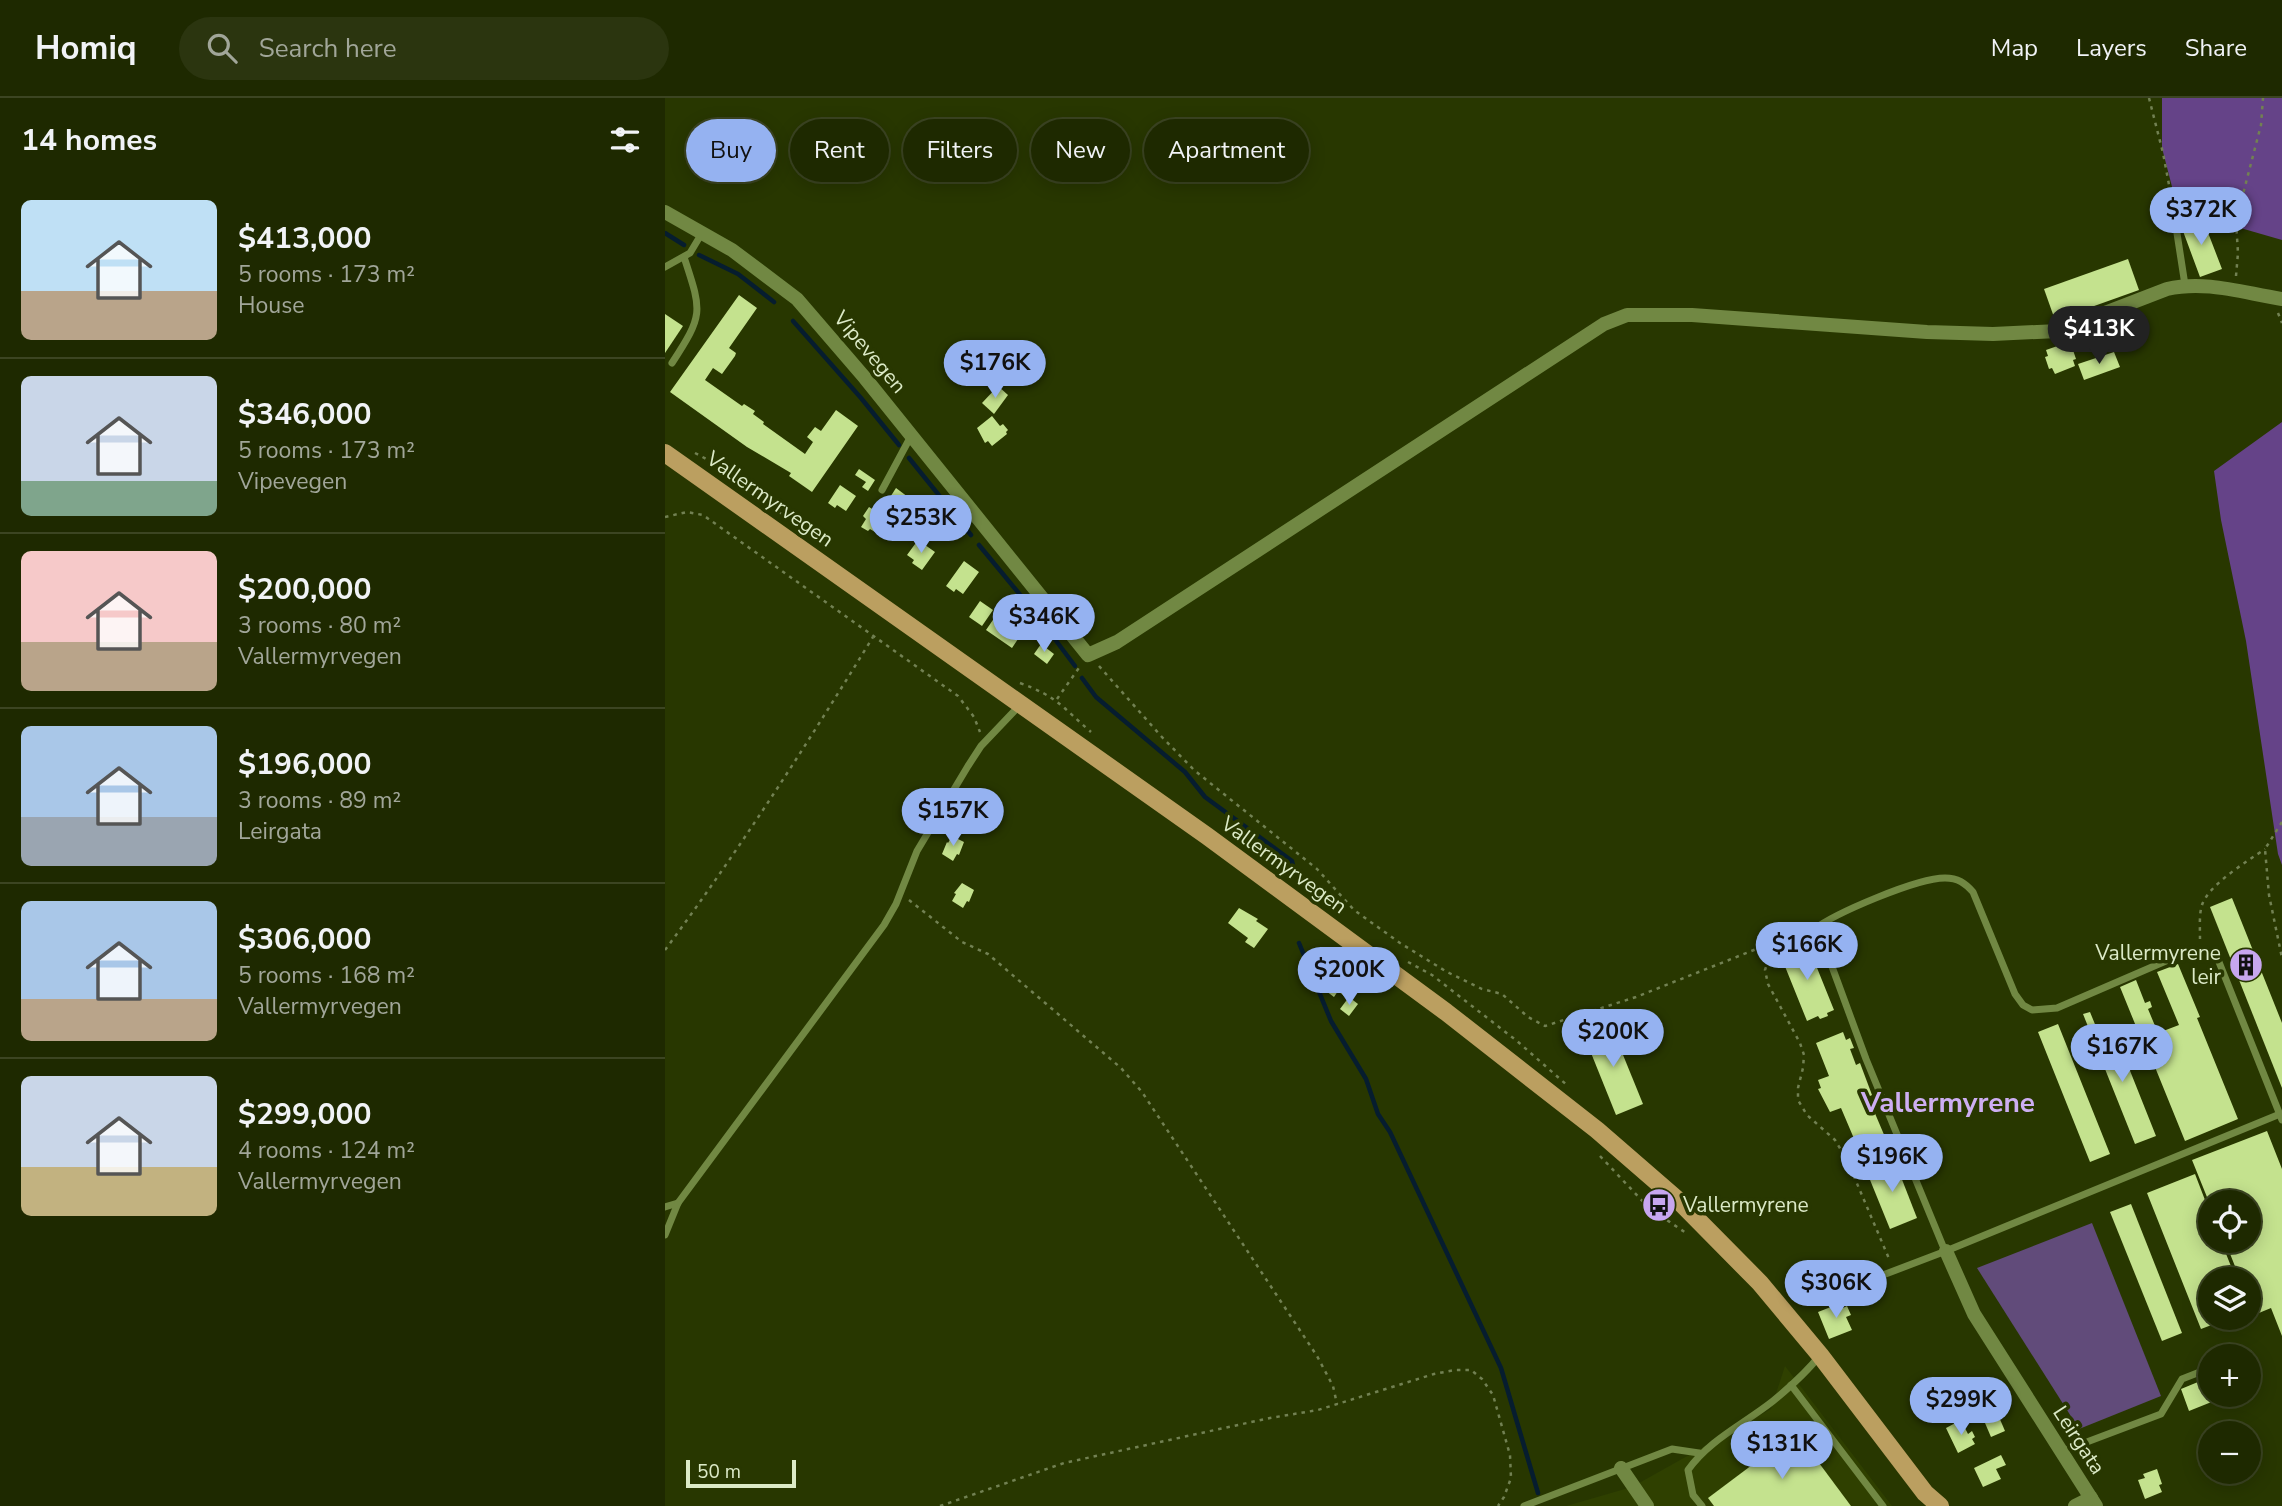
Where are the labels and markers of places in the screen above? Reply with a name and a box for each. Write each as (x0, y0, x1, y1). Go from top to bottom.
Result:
pin: $372K (2152, 188, 2250, 247)
pin: $413K (2050, 306, 2148, 366)
pin: $176K (946, 341, 1044, 400)
pin: $253K (872, 496, 970, 555)
pin: $346K (995, 594, 1093, 654)
pin: $157K (904, 788, 1002, 848)
pin: $166K (1758, 922, 1856, 982)
place label: Vallermyrene leir (2094, 939, 2221, 991)
building icon: Vallermyrene leir (2227, 946, 2265, 984)
pin: $200K (1300, 948, 1398, 1007)
pin: $200K (1564, 1010, 1662, 1069)
pin: $167K (2073, 1024, 2171, 1084)
pin: $196K (1843, 1134, 1941, 1194)
bus stop icon: Vallermyrene (1640, 1186, 1678, 1224)
place label: Vallermyrene (1682, 1191, 1809, 1219)
pin: $306K (1787, 1260, 1885, 1320)
pin: $299K (1912, 1378, 2010, 1437)
pin: $131K (1733, 1422, 1831, 1481)

